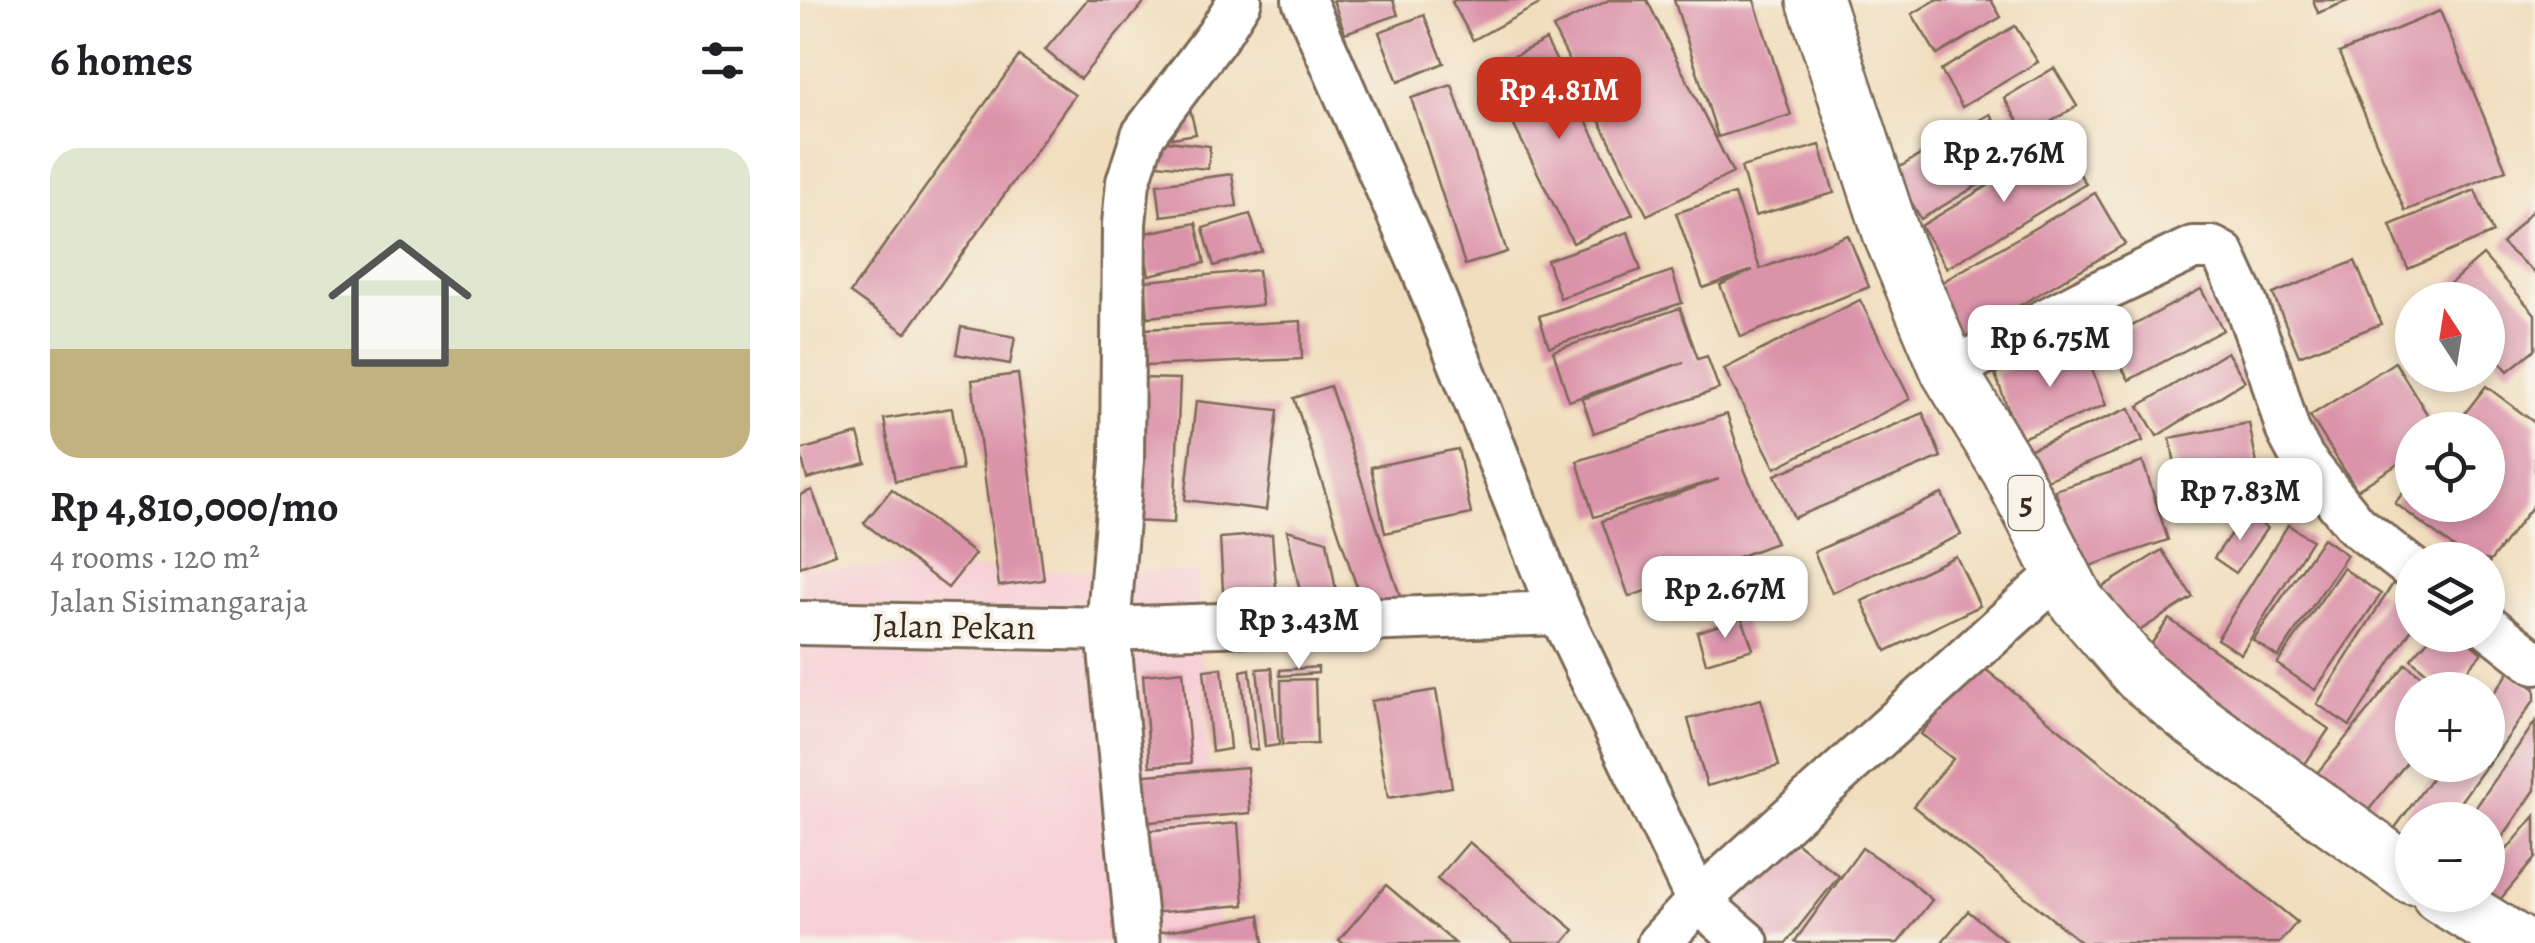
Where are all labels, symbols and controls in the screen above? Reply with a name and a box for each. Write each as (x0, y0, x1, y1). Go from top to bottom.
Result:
text: 6 homes (50, 32, 193, 89)
icon: filters (695, 33, 750, 88)
pin: Rp 4.81M (1456, 57, 1662, 142)
text: Rp 4.81M (1499, 67, 1619, 111)
pin: Rp 2.76M (1901, 120, 2107, 205)
text: Rp 2.76M (1943, 130, 2065, 174)
icon: home (310, 213, 490, 393)
north arrow (2395, 282, 2505, 392)
map controls (2395, 282, 2505, 912)
pin: Rp 6.75M (1947, 305, 2153, 390)
text: Rp 6.75M (1990, 315, 2110, 359)
button: locate (2395, 412, 2505, 522)
pin: Rp 7.83M (2137, 458, 2343, 543)
text: Rp 7.83M (2179, 468, 2301, 512)
road number: 5 (2008, 476, 2044, 530)
text: Rp 4,810,000/mo (50, 478, 339, 535)
text: 4 rooms · 120 m² (50, 535, 260, 579)
button: layers (2395, 542, 2505, 652)
pin: Rp 2.67M (1622, 556, 1828, 641)
text: Rp 2.67M (1664, 566, 1786, 610)
text: Jalan Sisimangaraja (50, 579, 308, 623)
pin: Rp 3.43M (1196, 587, 1402, 672)
text: Rp 3.43M (1239, 597, 1359, 641)
street label: Jalan Pekan (872, 601, 1036, 651)
button: + (2395, 672, 2505, 782)
button: − (2395, 802, 2505, 912)

